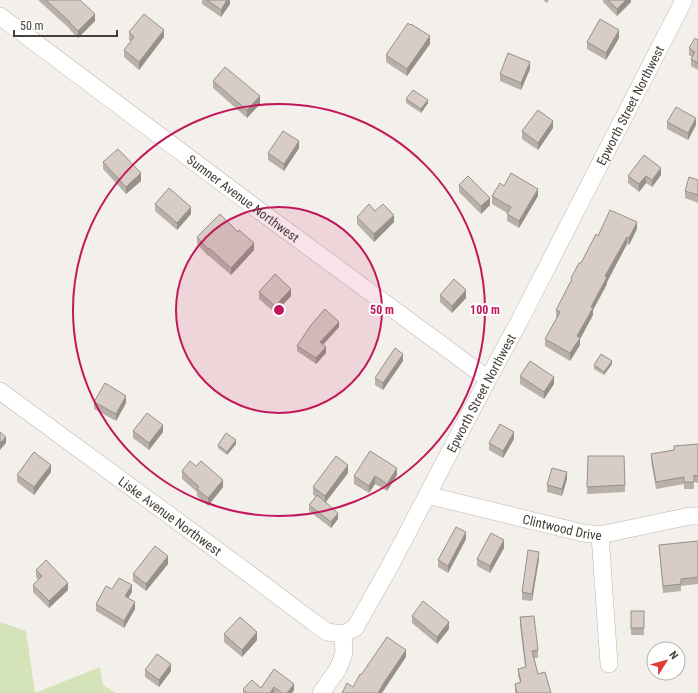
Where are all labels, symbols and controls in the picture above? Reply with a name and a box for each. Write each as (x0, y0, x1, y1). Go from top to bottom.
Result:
scale bar (14, 12, 117, 38)
text: 50 m (20, 19, 44, 33)
street label: Epworth Street Northwest (594, 43, 667, 168)
street label: Sumner Avenue Northwest (184, 152, 302, 245)
centre of rings (272, 303, 286, 317)
text: 50 m (370, 303, 394, 317)
text: 100 m (470, 303, 500, 317)
street label: Epworth Street Northwest (444, 331, 519, 455)
street label: Liske Avenue Northwest (116, 474, 224, 559)
street label: Clintwood Drive (521, 512, 602, 543)
north arrow (646, 641, 686, 681)
text: N (666, 649, 681, 662)

